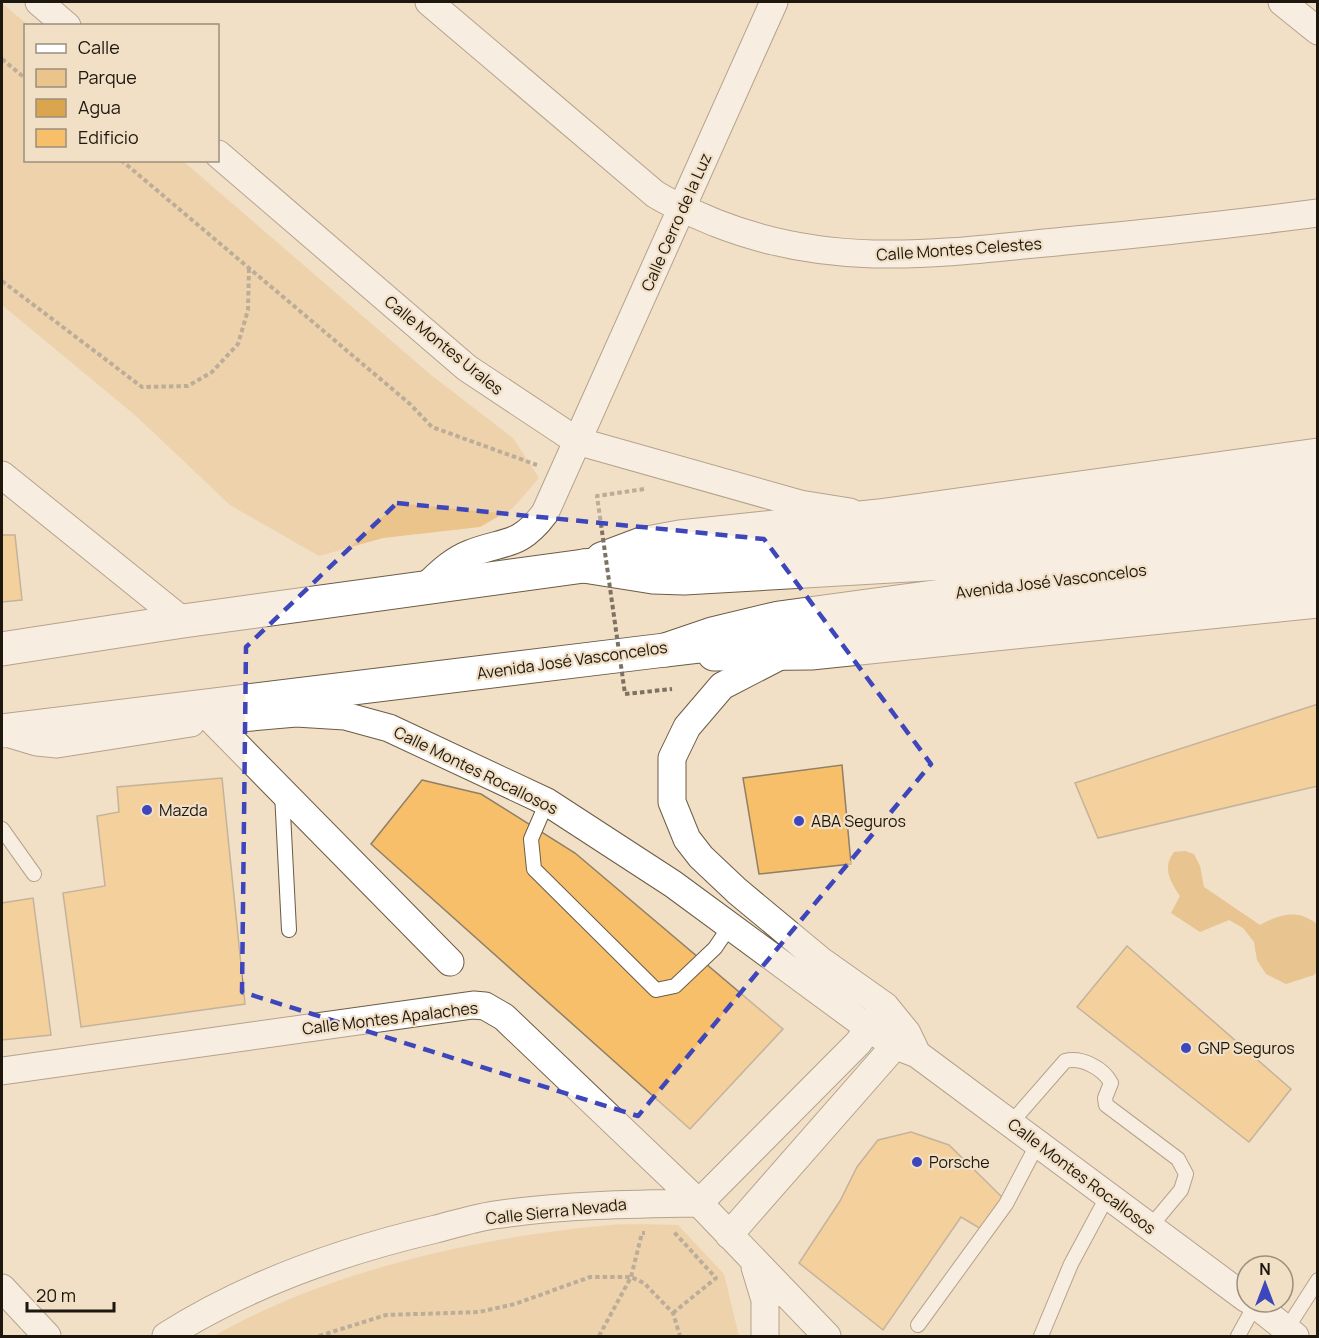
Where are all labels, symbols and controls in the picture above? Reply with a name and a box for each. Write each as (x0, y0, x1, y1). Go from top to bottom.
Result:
legend (24, 24, 219, 162)
text: Calle (78, 35, 120, 59)
text: Parque (78, 65, 137, 89)
text: Agua (78, 95, 121, 119)
text: Edificio (78, 125, 139, 149)
street label: Calle Cerro de la Luz (636, 149, 716, 295)
street label: Calle Montes Celestes (875, 232, 1043, 266)
street label: Calle Montes Urales (380, 290, 508, 400)
street label: Avenida José Vasconcelos (954, 558, 1148, 604)
street label: Avenida José Vasconcelos (475, 636, 669, 684)
street label: Calle Montes Rocallosos (390, 721, 562, 819)
place label: Mazda (159, 799, 208, 821)
marker: Mazda (140, 803, 154, 817)
place label: ABA Seguros (811, 810, 906, 832)
marker: ABA Seguros (792, 814, 806, 828)
street label: Calle Montes Apalaches (301, 996, 479, 1040)
place label: GNP Seguros (1198, 1037, 1295, 1059)
marker: GNP Seguros (1179, 1041, 1193, 1055)
street label: Calle Montes Rocallosos (1003, 1113, 1161, 1239)
place label: Porsche (929, 1151, 990, 1173)
marker: Porsche (910, 1155, 924, 1169)
street label: Calle Sierra Nevada (484, 1193, 628, 1229)
north arrow (1235, 1254, 1295, 1314)
text: N (1259, 1258, 1271, 1280)
scale bar (27, 1275, 114, 1313)
text: 20 m (36, 1283, 76, 1307)

